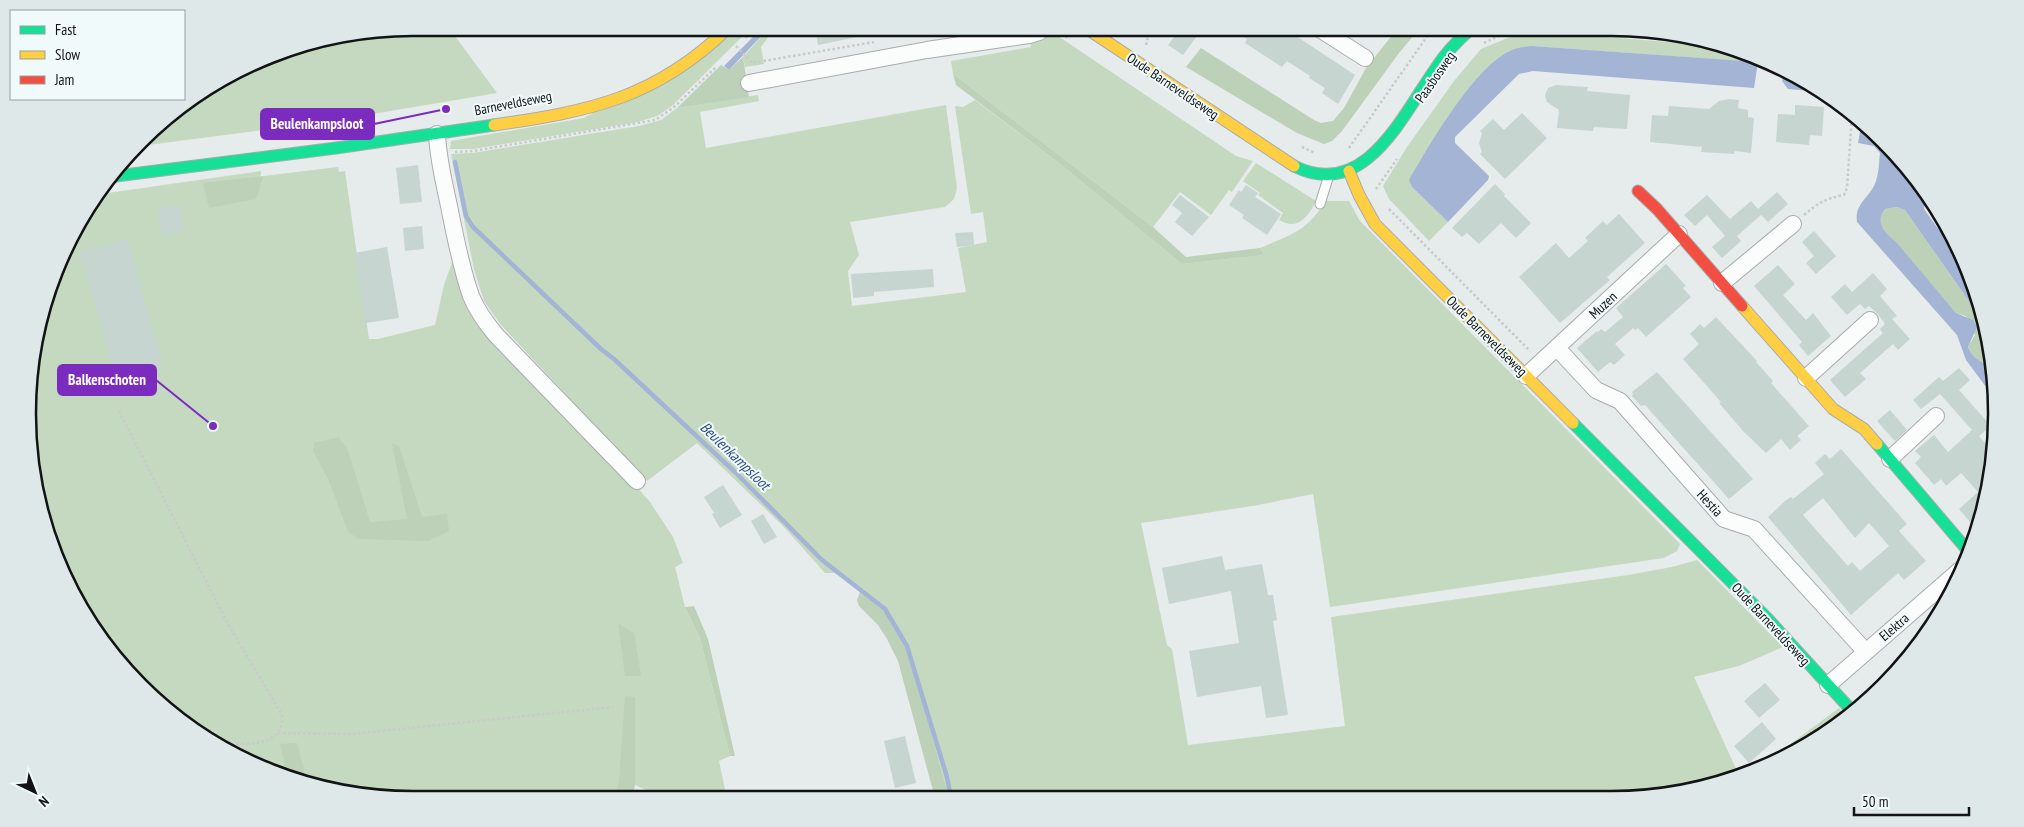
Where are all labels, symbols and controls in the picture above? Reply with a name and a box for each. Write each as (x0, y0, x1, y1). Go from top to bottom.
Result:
legend (10, 10, 185, 100)
text: Fast (55, 20, 76, 39)
text: Slow (55, 45, 80, 64)
street label: Paasbosweg (1411, 48, 1459, 106)
street label: Oude Barneveldseweg (1124, 49, 1222, 123)
text: Jam (54, 70, 74, 89)
street label: Barneveldseweg (473, 87, 553, 119)
callout: Beulenkampsloot (261, 109, 374, 139)
text: Beulenkampsloot (271, 114, 364, 133)
street label: Muzen (1585, 288, 1621, 322)
street label: Oude Barneveldseweg (1443, 292, 1531, 380)
callout: Balkenschoten (58, 365, 156, 395)
text: Balkenschoten (68, 370, 146, 389)
water label: Beulenkampsloot (696, 418, 776, 495)
street label: Hestia (1693, 486, 1727, 520)
street label: Oude Barneveldseweg (1728, 579, 1814, 669)
street label: Elektra (1875, 609, 1913, 645)
north arrow (10, 767, 60, 817)
scale bar (1854, 784, 1969, 816)
text: N (35, 792, 53, 811)
text: 50 m (1862, 792, 1888, 811)

